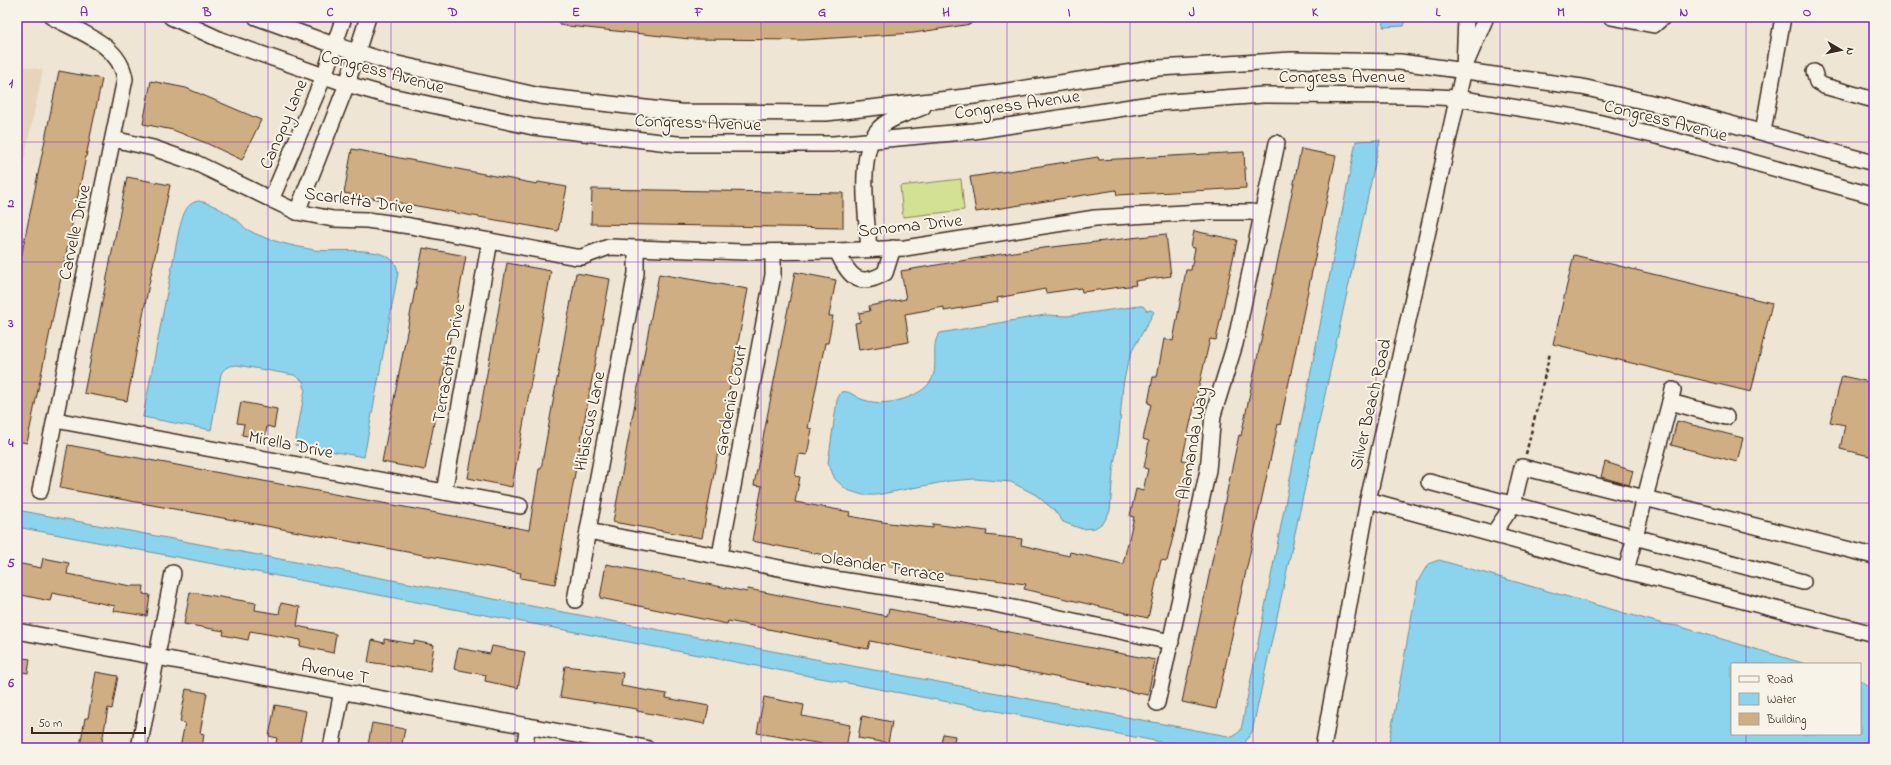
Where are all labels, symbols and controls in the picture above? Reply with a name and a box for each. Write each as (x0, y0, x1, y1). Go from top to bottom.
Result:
text: A (80, 3, 88, 22)
text: B (202, 3, 212, 22)
text: C (326, 3, 334, 22)
text: D (447, 3, 458, 22)
text: E (572, 3, 580, 22)
text: F (694, 3, 704, 22)
text: G (818, 3, 826, 22)
text: H (942, 3, 950, 22)
text: I (1067, 3, 1071, 22)
text: J (1189, 3, 1195, 22)
text: K (1312, 3, 1319, 22)
text: L (1436, 3, 1442, 22)
text: M (1557, 3, 1565, 22)
text: N (1680, 3, 1689, 22)
text: O (1803, 3, 1812, 22)
north arrow (1821, 30, 1861, 70)
street label: Congress Avenue (318, 44, 448, 103)
text: N (1841, 46, 1858, 56)
street label: Congress Avenue (1279, 65, 1406, 92)
text: 1 (9, 74, 14, 93)
street label: Canopy Lane (254, 75, 316, 174)
street label: Congress Avenue (953, 84, 1083, 129)
street label: Congress Avenue (1601, 94, 1731, 151)
street label: Congress Avenue (634, 109, 763, 140)
street label: Carvelle Drive (53, 181, 99, 283)
street label: Scarletta Drive (303, 181, 416, 223)
text: 2 (7, 194, 15, 213)
street label: Sonoma Drive (857, 208, 965, 245)
street label: Terracotta Drive (427, 301, 473, 425)
text: 3 (7, 314, 14, 333)
street label: Silver Beach Road (1344, 336, 1400, 472)
street label: Gardenia Court (708, 343, 755, 458)
street label: Hibiscus Lane (569, 369, 614, 473)
street label: Alamanda Way (1171, 385, 1217, 502)
street label: Mirella Drive (246, 425, 336, 467)
text: 4 (7, 434, 14, 453)
street label: Oleander Terrace (819, 545, 947, 591)
text: 5 (7, 554, 15, 573)
street label: Avenue T (298, 654, 371, 692)
legend (1731, 663, 1861, 735)
text: Road (1767, 671, 1793, 689)
text: 6 (7, 674, 14, 693)
text: Water (1767, 691, 1796, 709)
scale bar (32, 709, 145, 735)
text: Building (1766, 711, 1806, 730)
text: 50 m (38, 715, 62, 733)

